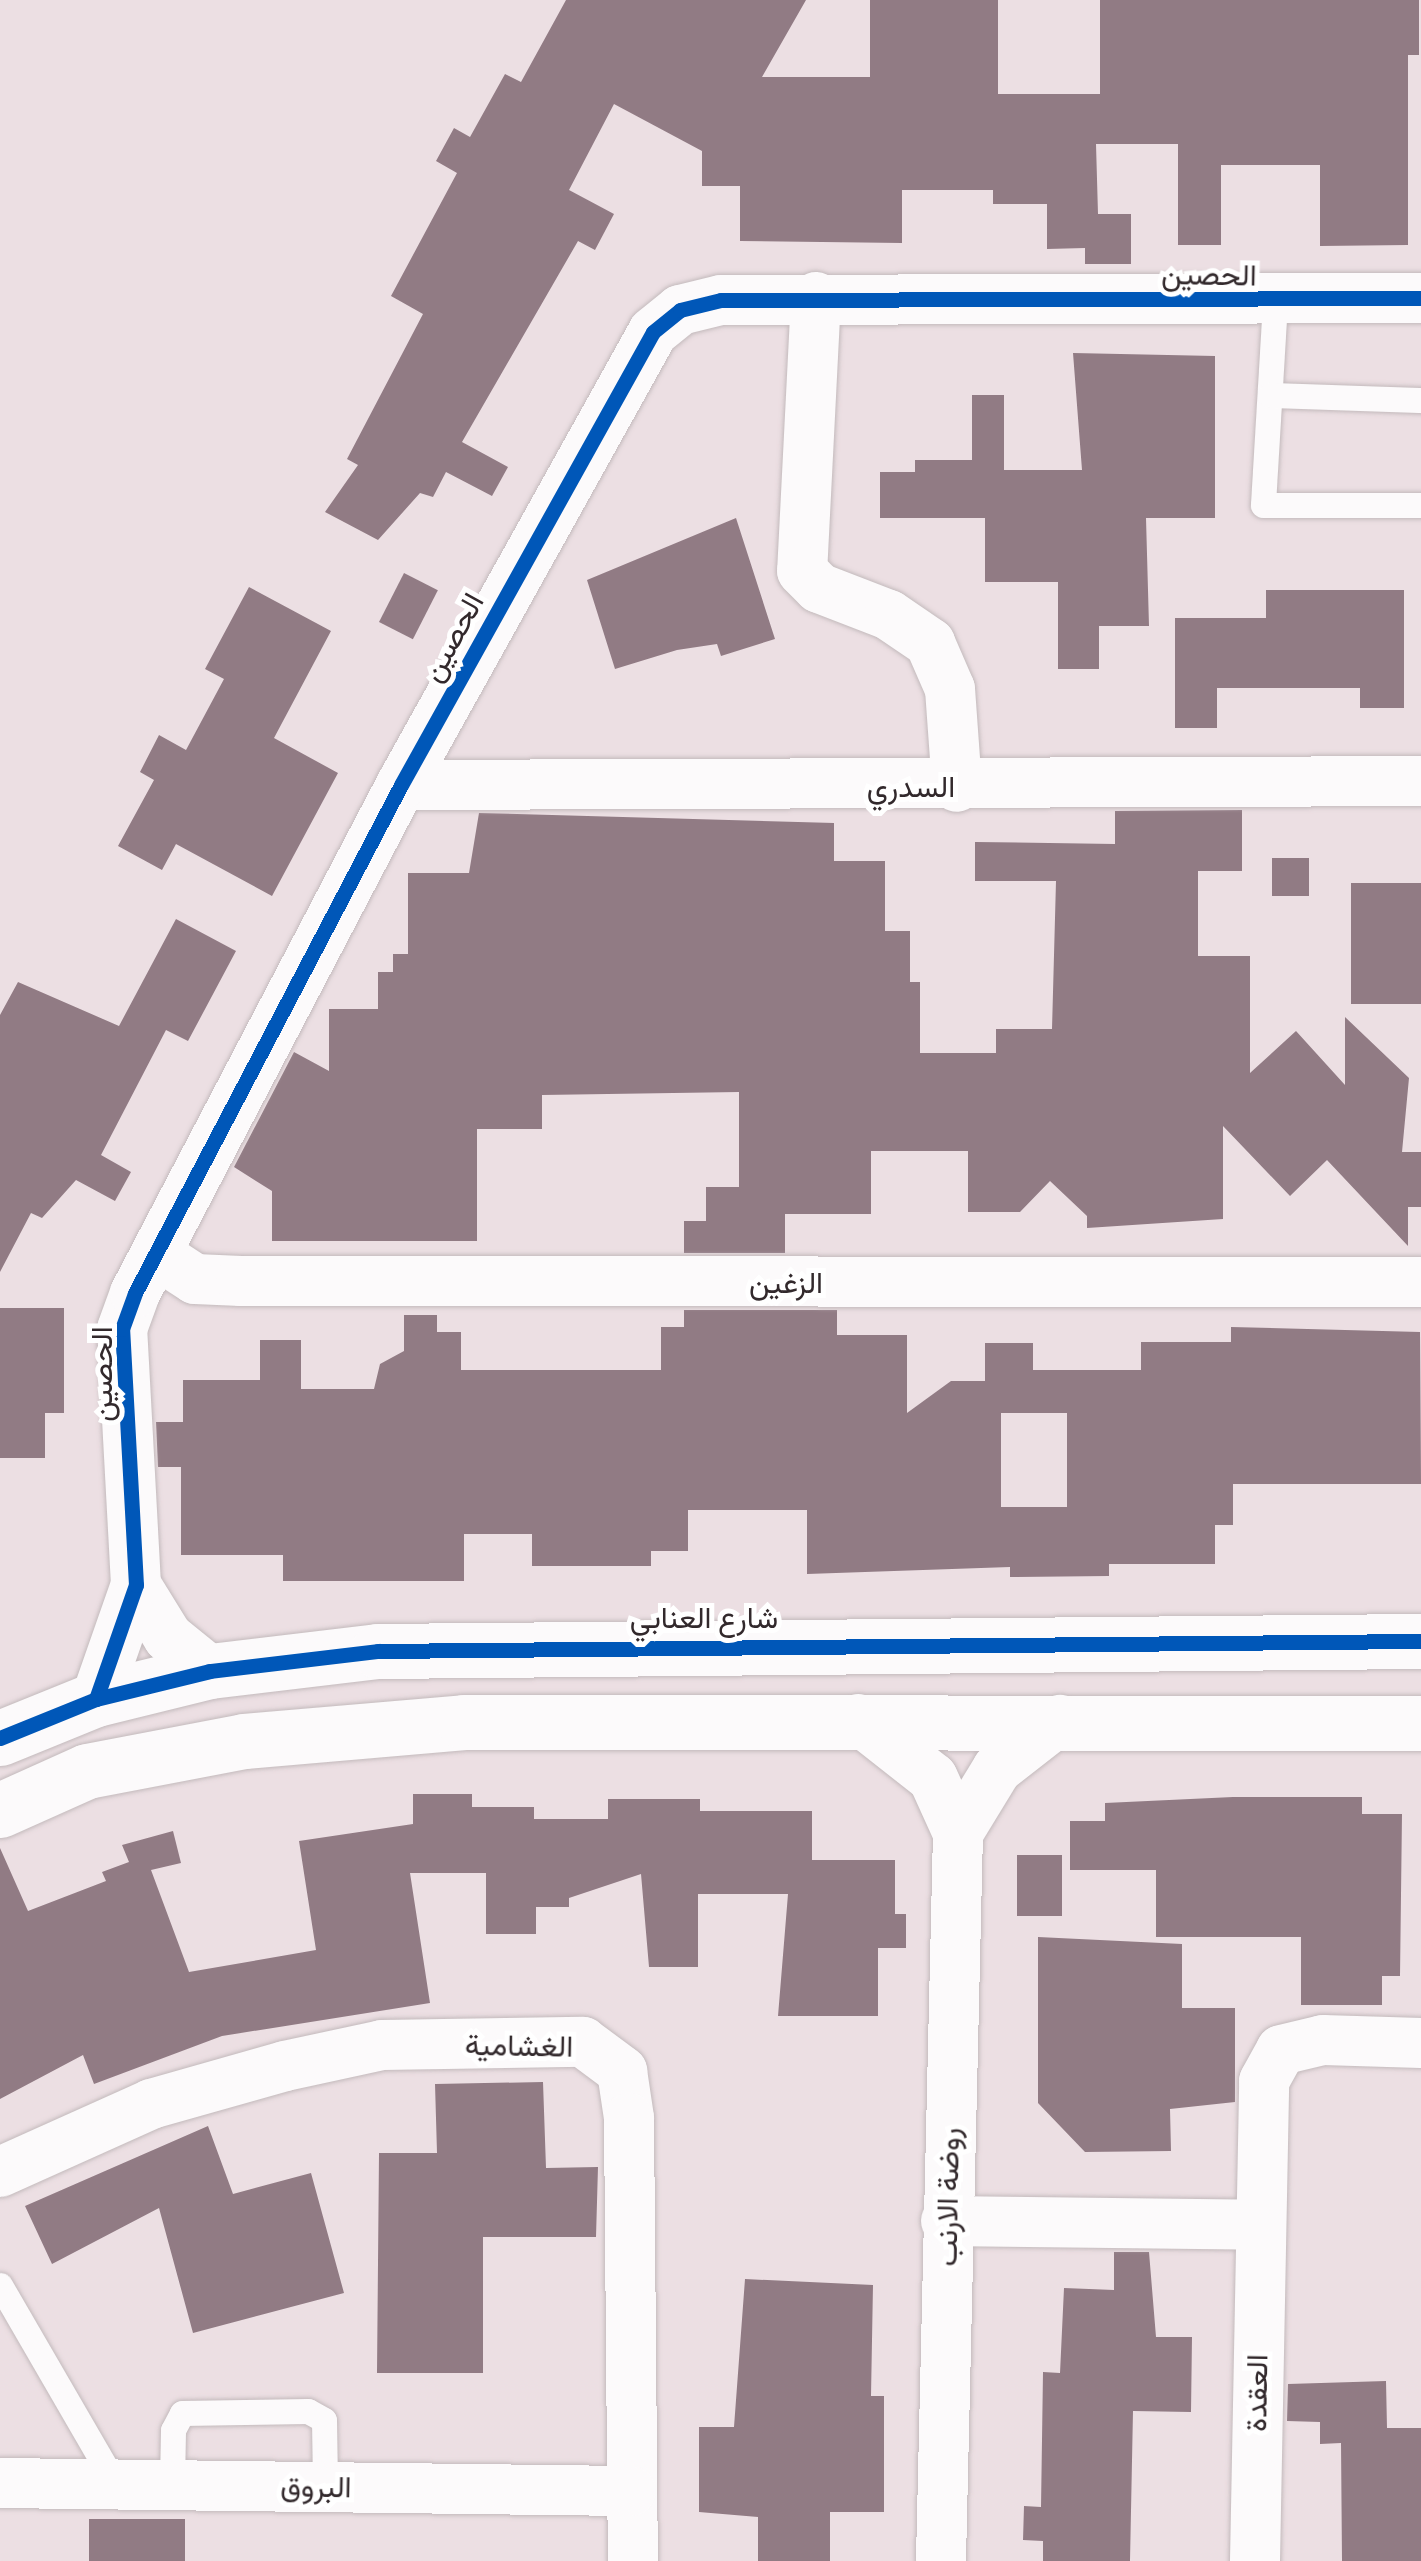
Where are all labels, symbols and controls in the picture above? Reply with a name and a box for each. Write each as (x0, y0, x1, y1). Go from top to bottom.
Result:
street label: الحصين (1161, 255, 1257, 293)
street label: الحصين (413, 587, 491, 687)
street label: السدري (867, 768, 955, 804)
street label: الزغين (749, 1264, 823, 1300)
street label: الحصين (83, 1326, 119, 1422)
street label: شارع العنابي (630, 1599, 778, 1635)
street label: الغشامية (465, 2026, 573, 2064)
street label: روضة الارنب (928, 2127, 966, 2267)
street label: العقدة (1237, 2354, 1275, 2432)
street label: البروق (280, 2467, 352, 2505)

